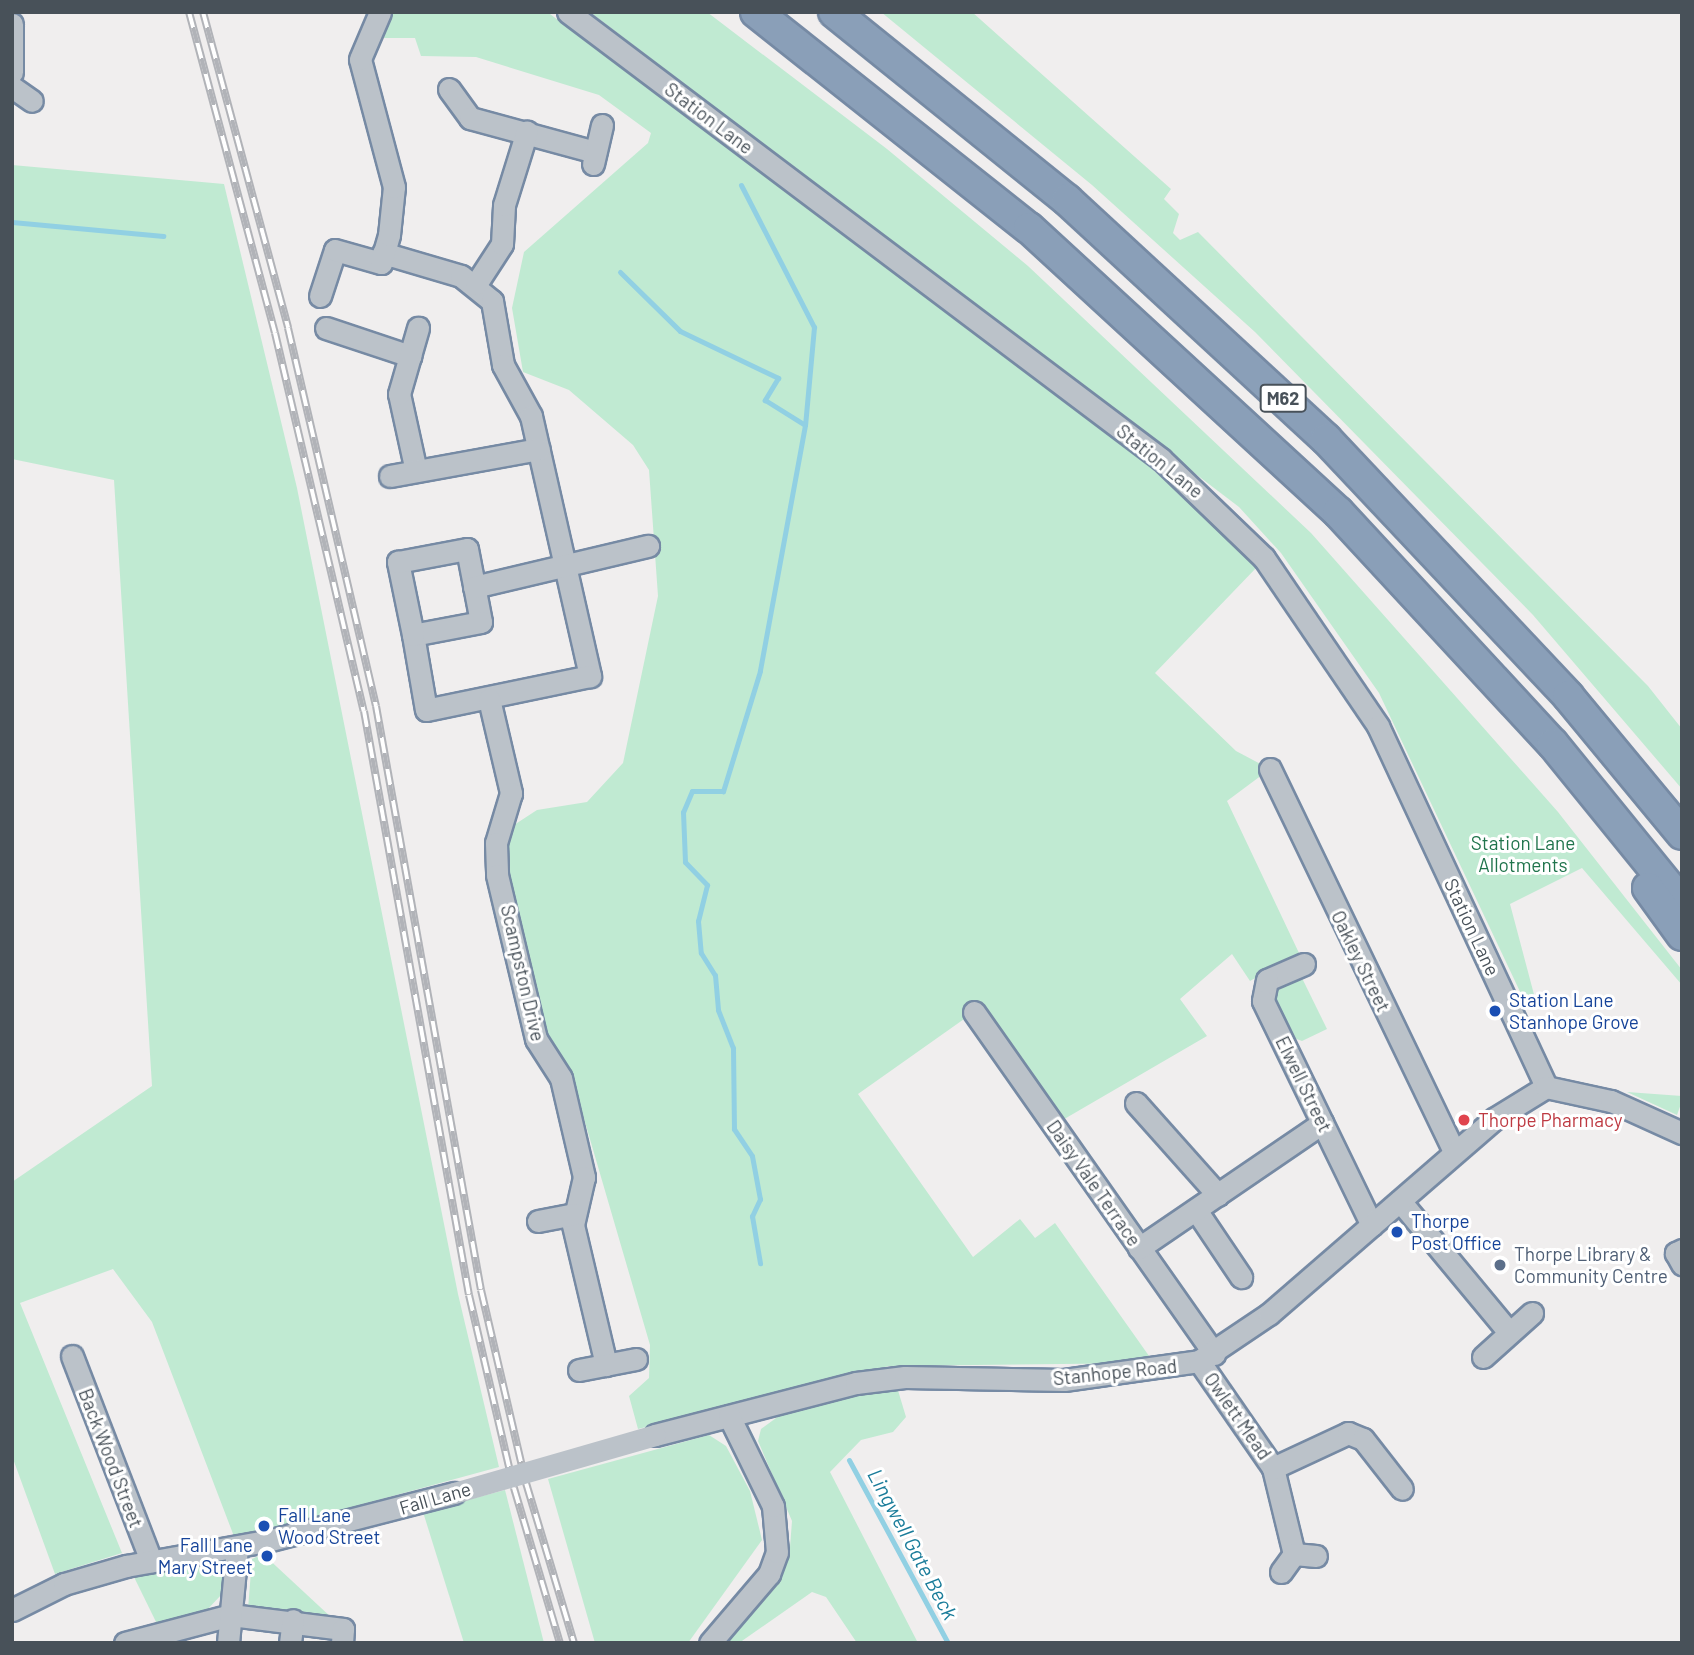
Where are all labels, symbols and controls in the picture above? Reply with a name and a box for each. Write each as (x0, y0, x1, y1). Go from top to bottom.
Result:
street label: Station Lane (660, 77, 758, 159)
road number: M62 (1258, 384, 1308, 412)
street label: Station Lane (1112, 419, 1208, 503)
park label: Station Lane Allotments (1471, 832, 1575, 876)
street label: Station Lane (1440, 875, 1504, 979)
street label: Scampston Drive (496, 903, 550, 1043)
street label: Oakley Street (1327, 907, 1395, 1015)
place label: Station Lane Stanhope Grove (1509, 989, 1639, 1033)
marker: Station Lane Stanhope Grove (1487, 1003, 1503, 1019)
street label: Elwell Street (1271, 1032, 1337, 1136)
place label: Thorpe Pharmacy (1478, 1109, 1623, 1131)
marker: Thorpe Pharmacy (1456, 1112, 1472, 1128)
street label: Daisy Vale Terrace (1042, 1116, 1146, 1250)
place label: Thorpe Post Office (1411, 1210, 1502, 1254)
marker: Thorpe Post Office (1389, 1224, 1405, 1240)
place label: Thorpe Library & Community Centre (1514, 1243, 1668, 1287)
marker: Thorpe Library & Community Centre (1492, 1257, 1508, 1273)
street label: Stanhope Road (1052, 1354, 1178, 1390)
street label: Owlett Mead (1200, 1368, 1276, 1464)
street label: Back Wood Street (74, 1385, 148, 1531)
water label: Lingwell Gate Beck (863, 1464, 963, 1624)
street label: Fall Lane (397, 1477, 473, 1519)
place label: Fall Lane Wood Street (278, 1504, 381, 1548)
marker: Fall Lane Wood Street (256, 1518, 272, 1534)
place label: Fall Lane Mary Street (158, 1534, 253, 1578)
marker: Fall Lane Mary Street (259, 1548, 275, 1564)

